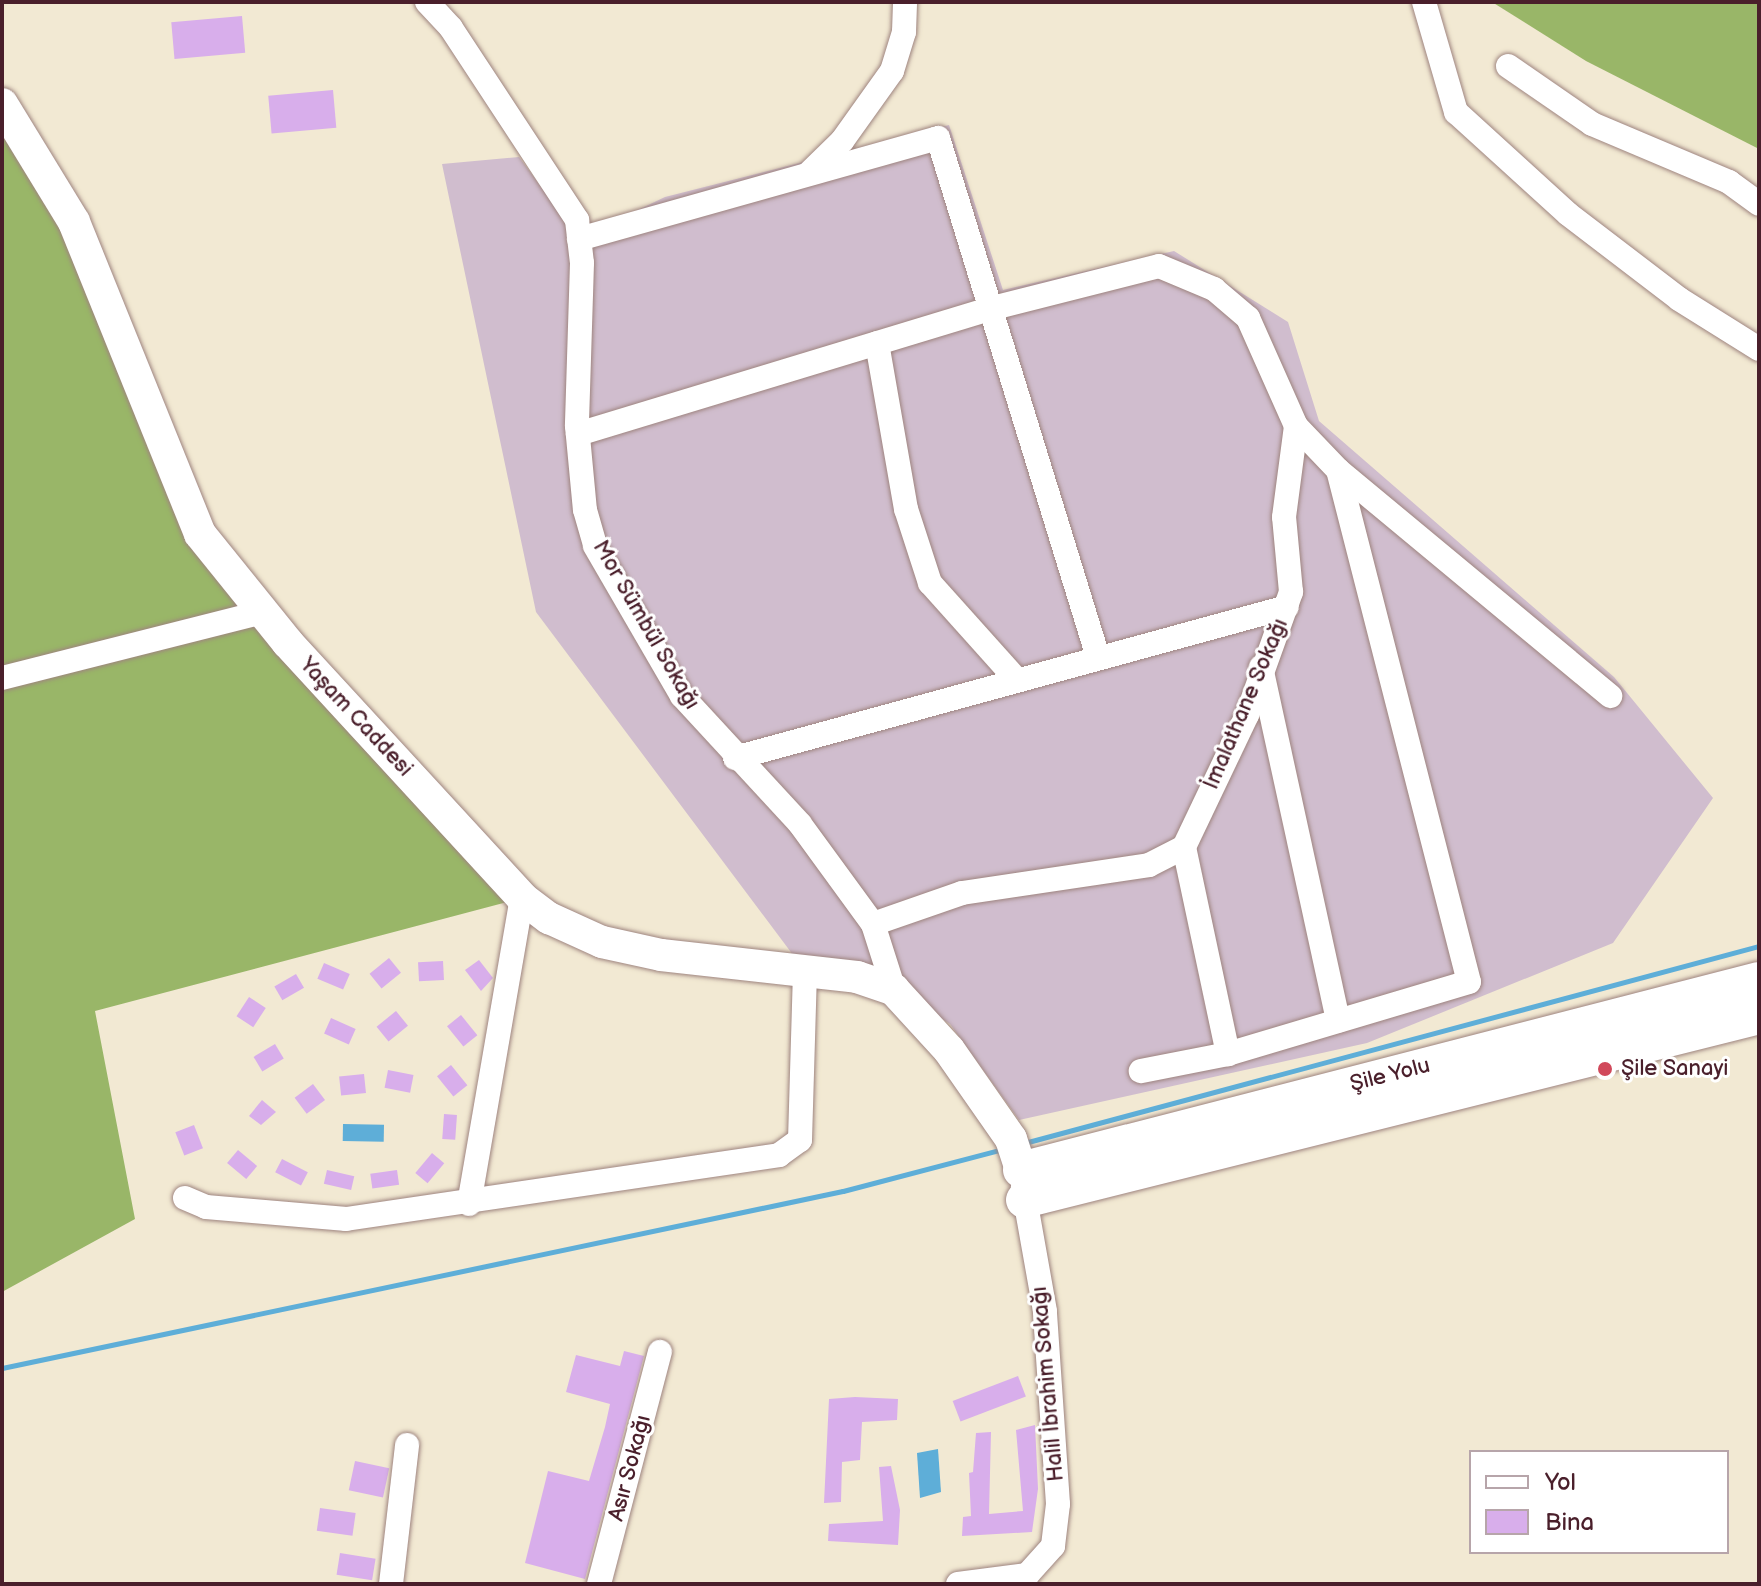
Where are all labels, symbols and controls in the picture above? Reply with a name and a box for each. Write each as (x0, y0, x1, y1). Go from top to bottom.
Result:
street label: Mor Sümbül Sokağı (587, 536, 705, 714)
street label: İmalathane Sokağı (1198, 614, 1294, 794)
street label: Yaşam Caddesi (294, 652, 418, 782)
street label: Şile Yolu (1347, 1052, 1433, 1098)
place label: Şile Sanayi (1621, 1056, 1729, 1082)
marker: Şile Sanayi (1596, 1060, 1614, 1078)
street label: Halil İbrahim Sokağı (1026, 1285, 1070, 1483)
street label: Asır Sokağı (603, 1412, 657, 1524)
legend (1469, 1450, 1729, 1554)
text: Yol (1545, 1468, 1576, 1497)
text: Bina (1545, 1508, 1594, 1537)

